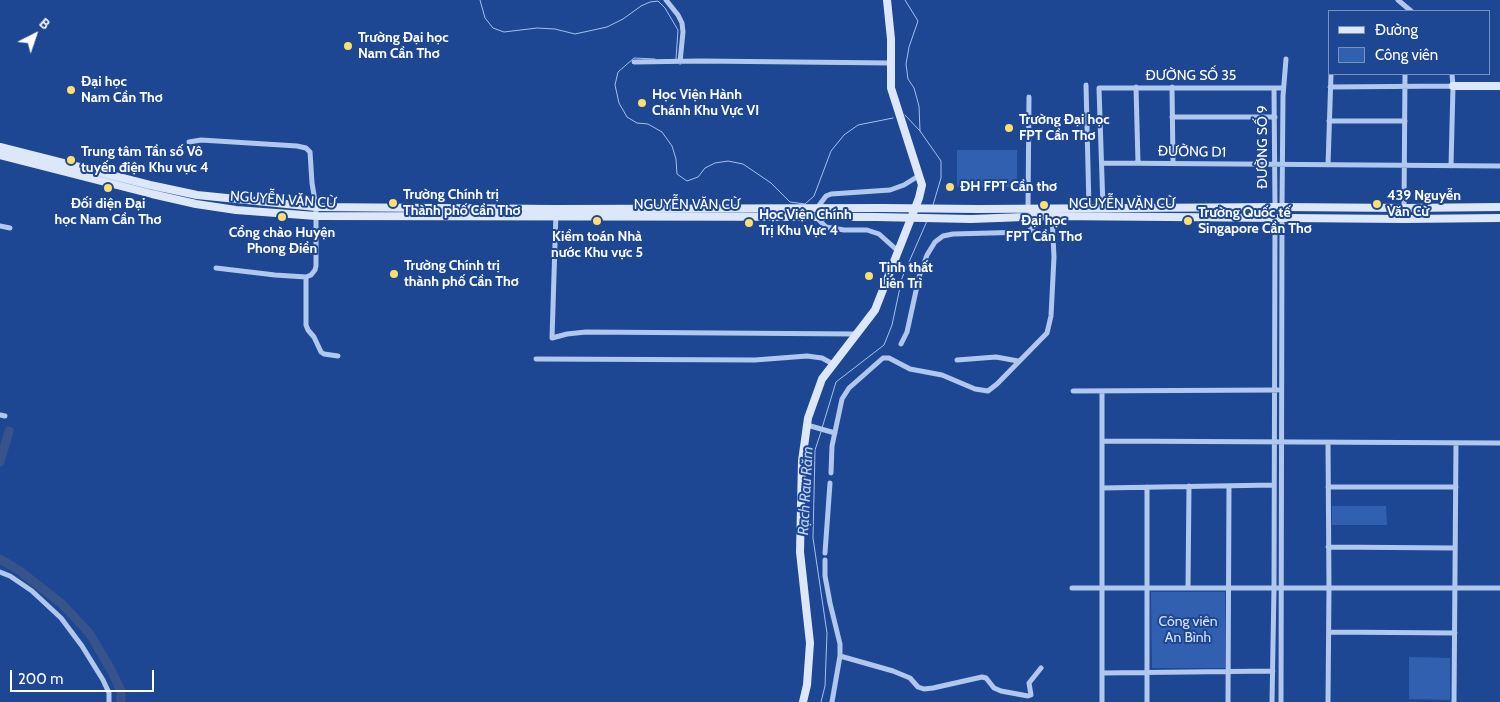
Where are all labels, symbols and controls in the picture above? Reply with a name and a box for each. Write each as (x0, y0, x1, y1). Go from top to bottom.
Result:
north arrow (10, 10, 60, 60)
legend (1328, 10, 1490, 75)
text: B (36, 14, 54, 33)
text: Đường (1375, 21, 1418, 39)
place label: Trường Đại học Nam Cần Thơ (358, 30, 449, 62)
marker: Trường Đại học Nam Cần Thơ (342, 40, 354, 52)
text: Công viên (1375, 46, 1438, 64)
street label: ĐƯỜNG SỐ 35 (1146, 68, 1236, 84)
place label: Đại học Nam Cần Thơ (81, 74, 163, 106)
marker: Đại học Nam Cần Thơ (65, 84, 77, 96)
place label: Học Viện Hành Chánh Khu Vực VI (652, 87, 759, 120)
marker: Học Viện Hành Chánh Khu Vực VI (636, 97, 648, 109)
street label: ĐƯỜNG SỐ 9 (1255, 105, 1271, 189)
place label: Trường Đại học FPT Cần Thơ (1019, 112, 1110, 144)
marker: Trường Đại học FPT Cần Thơ (1003, 122, 1015, 134)
street label: ĐƯỜNG D1 (1158, 143, 1226, 161)
place label: Trung tâm Tần số Vô tuyến điện Khu vực 4 (81, 144, 209, 176)
marker: Trung tâm Tần số Vô tuyến điện Khu vực 4 (65, 154, 77, 166)
place label: ĐH FPT Cần thơ (960, 179, 1057, 195)
marker: ĐH FPT Cần thơ (944, 181, 956, 193)
marker: Đối diện Đại học Nam Cần Thơ (102, 182, 114, 194)
place label: Trường Chính trị Thành phố Cần Thơ (403, 187, 521, 220)
street label: NGUYỄN VĂN CỪ (229, 188, 337, 212)
place label: 439 Nguyễn Văn Cừ (1387, 188, 1461, 220)
place label: Đối diện Đại học Nam Cần Thơ (54, 196, 162, 228)
street label: NGUYỄN VĂN CỪ (1069, 196, 1175, 212)
marker: Trường Chính trị Thành phố Cần Thơ (387, 197, 399, 209)
street label: NGUYỄN VĂN CỪ (634, 197, 740, 213)
marker: 439 Nguyễn Văn Cừ (1371, 198, 1383, 210)
marker: Đại học FPT Cần Thơ (1038, 199, 1050, 211)
place label: Trường Quốc tế Singapore Cần Thơ (1198, 205, 1312, 238)
place label: Học Viện Chính Trị Khu Vực 4 (759, 207, 852, 240)
marker: Cổng chào Huyện Phong Điền (276, 211, 288, 223)
place label: Đại học FPT Cần Thơ (1006, 213, 1082, 246)
marker: Kiểm toán Nhà nước Khu vực 5 (591, 215, 603, 227)
marker: Trường Quốc tế Singapore Cần Thơ (1182, 215, 1194, 227)
marker: Học Viện Chính Trị Khu Vực 4 (743, 217, 755, 229)
place label: Cổng chào Huyện Phong Điền (229, 225, 335, 258)
place label: Kiểm toán Nhà nước Khu vực 5 (551, 229, 643, 262)
place label: Trường Chính trị thành phố Cần Thơ (404, 258, 519, 290)
place label: Tịnh thất Liên Trì (879, 260, 933, 292)
marker: Trường Chính trị thành phố Cần Thơ (388, 268, 400, 280)
marker: Tịnh thất Liên Trì (863, 270, 875, 282)
water label: Rạch Rau Răm (795, 446, 817, 536)
park label: Công viên An Bình (1159, 614, 1217, 646)
scale bar (12, 660, 156, 692)
text: 200 m (18, 670, 63, 688)

